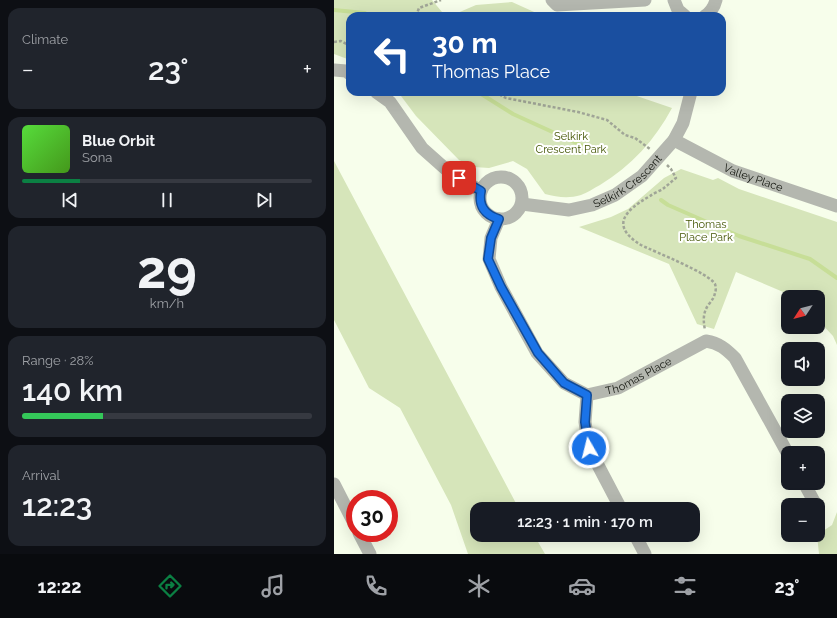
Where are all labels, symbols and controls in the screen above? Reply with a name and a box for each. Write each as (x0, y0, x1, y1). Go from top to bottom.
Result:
text: 30 m (432, 27, 498, 60)
icon: left (366, 28, 418, 80)
text: Climate (22, 32, 68, 47)
text: 23° (148, 52, 189, 87)
text: − (22, 56, 34, 82)
text: + (303, 56, 312, 82)
text: Thomas Place (432, 61, 550, 82)
park label: Selkirk Crescent Park (536, 130, 607, 156)
text: Blue Orbit (82, 132, 155, 150)
text: Sona (82, 150, 112, 165)
street label: Selkirk Crescent (591, 152, 664, 210)
pin (442, 161, 476, 195)
street label: Valley Place (721, 161, 785, 194)
icon: arrive (448, 167, 470, 189)
icon: previous (59, 189, 81, 211)
icon: pause (156, 189, 178, 211)
icon: next (253, 189, 275, 211)
park label: Thomas Place Park (679, 218, 733, 244)
text: 29 (137, 239, 197, 300)
north arrow (781, 290, 825, 334)
map controls (781, 290, 825, 542)
text: km/h (150, 296, 184, 311)
button: sound (781, 342, 825, 386)
text: Range · 28% (22, 353, 94, 368)
street label: Thomas Place (604, 354, 674, 397)
text: 140 km (22, 373, 123, 408)
button: layers (781, 394, 825, 438)
position arrow (568, 427, 610, 469)
button: + (781, 446, 825, 490)
text: Arrival (22, 468, 60, 483)
text: 12:23 (22, 488, 92, 523)
speed limit sign: 30 (346, 490, 398, 542)
button: − (781, 498, 825, 542)
text: 12:23 · 1 min · 170 m (517, 513, 653, 531)
icon: directions (156, 572, 184, 600)
icon: music (259, 572, 287, 600)
icon: phone (362, 572, 390, 600)
icon: climate (465, 572, 493, 600)
icon: car (568, 572, 596, 600)
icon: filters (671, 572, 699, 600)
text: 12:22 (38, 576, 81, 597)
text: 23° (774, 576, 799, 597)

